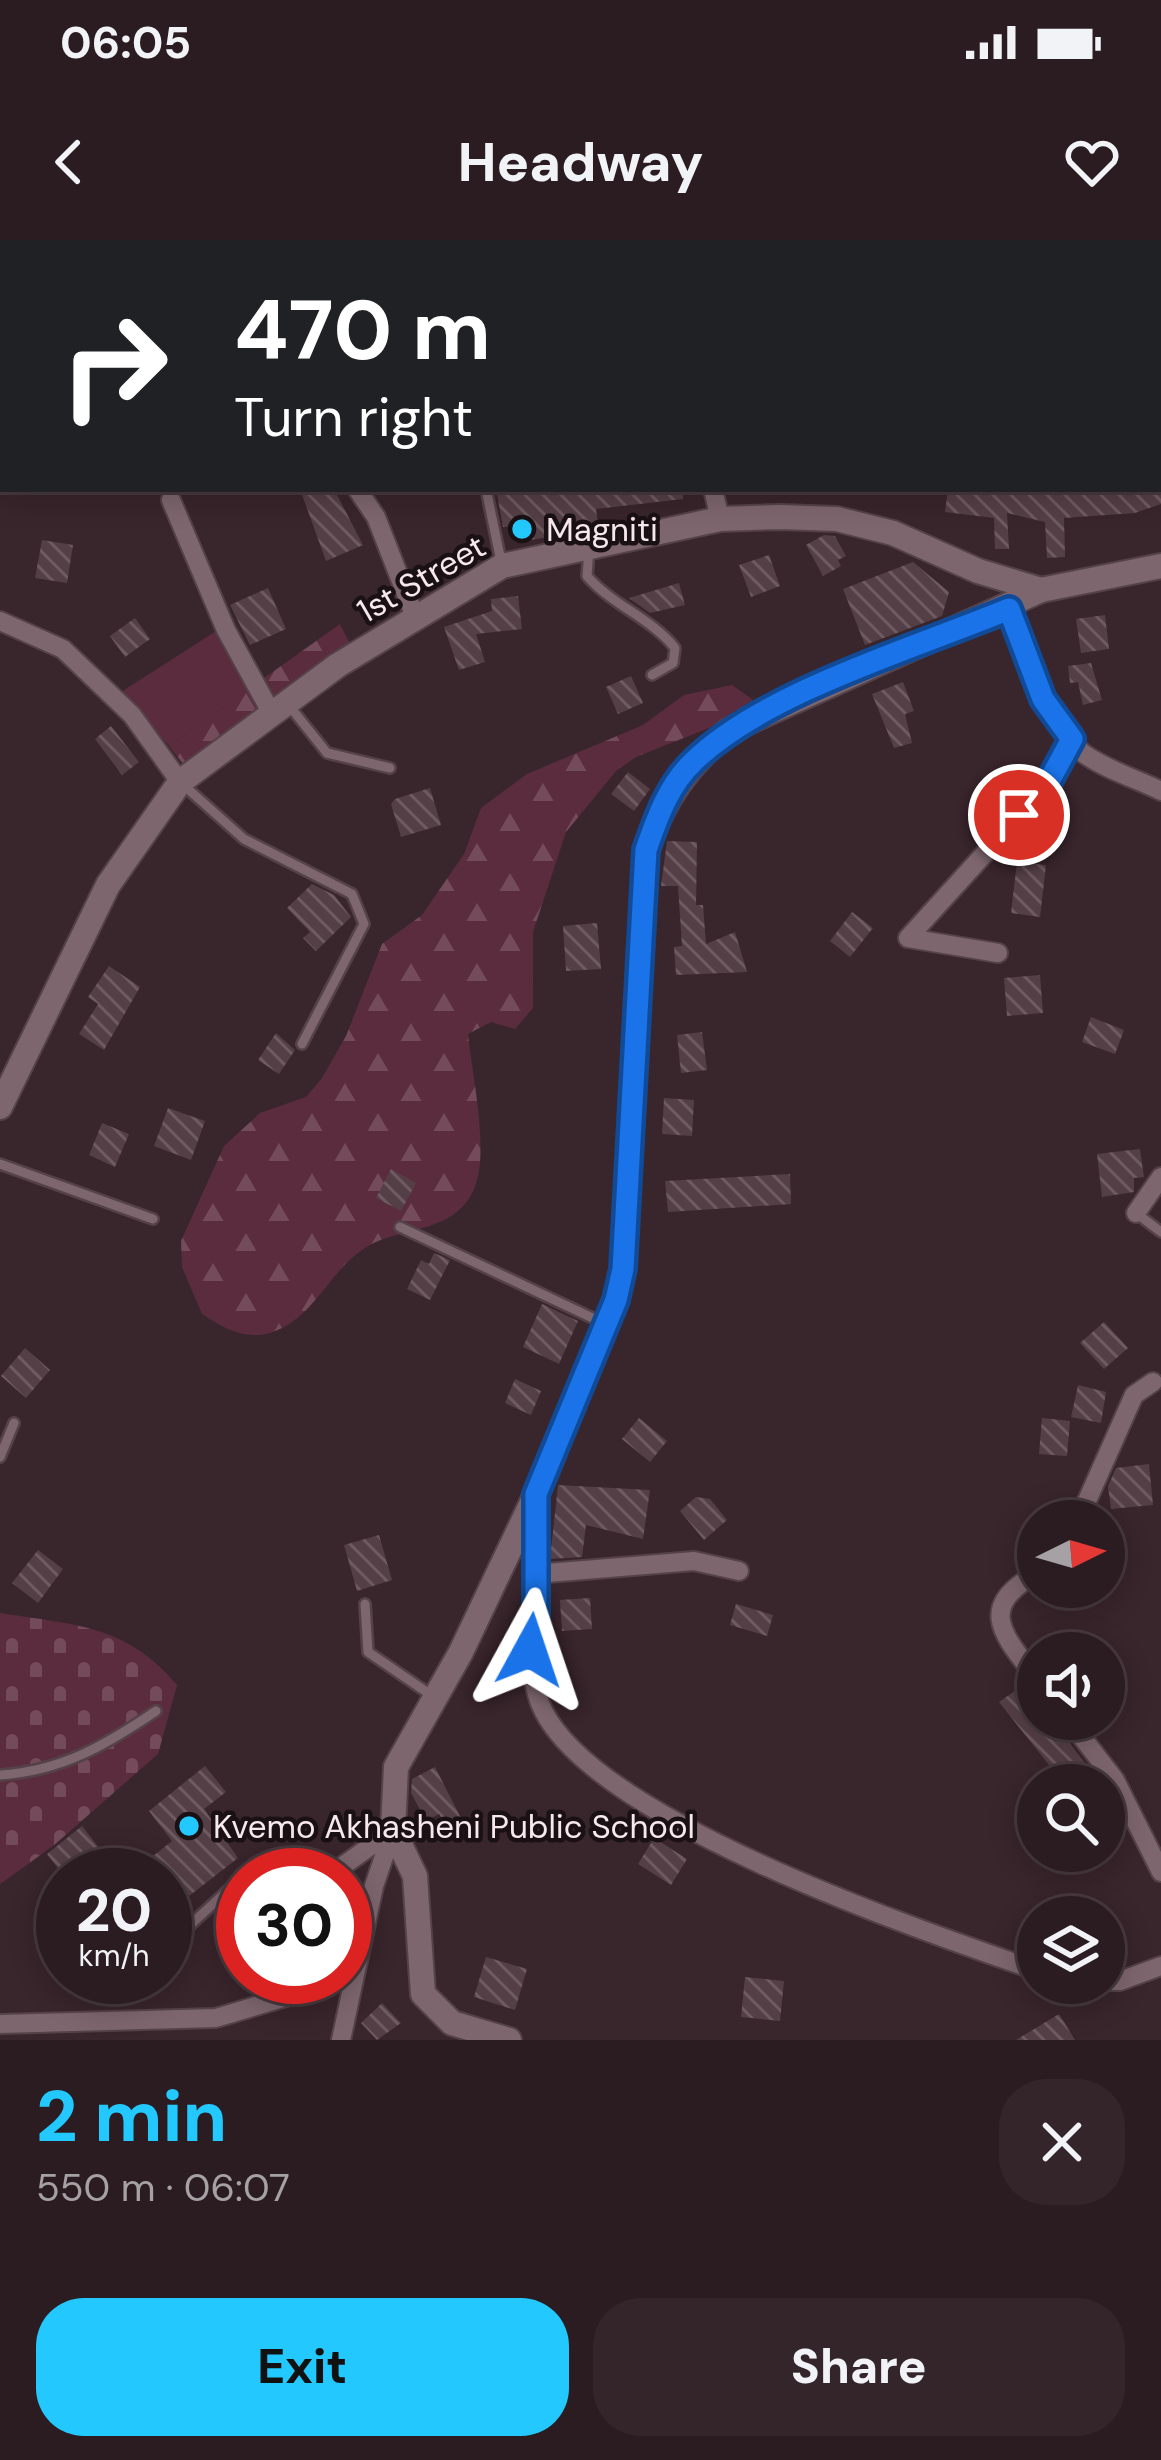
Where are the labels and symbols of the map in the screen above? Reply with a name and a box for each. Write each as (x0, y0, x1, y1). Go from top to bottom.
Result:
place label: Magniti (546, 508, 658, 551)
marker: Magniti (509, 516, 535, 542)
street label: 1st Street (349, 524, 493, 632)
pin (968, 764, 1070, 866)
north arrow (1017, 1500, 1125, 1608)
position arrow (467, 1587, 593, 1713)
place label: Kvemo Akhasheni Public School (213, 1805, 695, 1848)
marker: Kvemo Akhasheni Public School (176, 1813, 202, 1839)
speed limit sign: 30 (216, 1848, 372, 2004)

